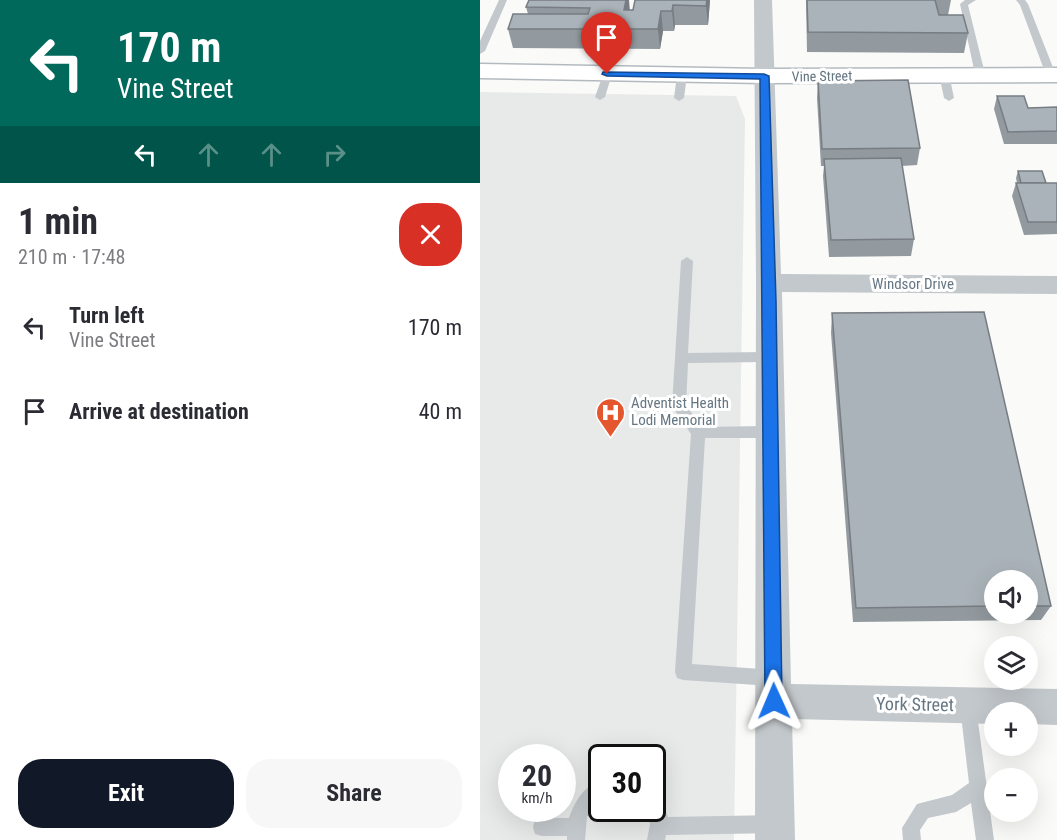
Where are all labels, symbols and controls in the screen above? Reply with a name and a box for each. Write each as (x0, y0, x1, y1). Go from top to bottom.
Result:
pin (581, 12, 632, 74)
icon: arrive (590, 21, 623, 54)
text: 170 m (117, 23, 222, 72)
icon: left (18, 24, 96, 102)
street label: Vine Street (792, 67, 852, 85)
text: Vine Street (117, 73, 234, 105)
icon: left (129, 138, 162, 171)
icon: ahead (192, 138, 225, 171)
icon: ahead (255, 138, 288, 171)
icon: right (318, 138, 351, 171)
text: 1 min (18, 201, 98, 243)
button: close (399, 203, 462, 266)
text: 210 m · 17:48 (18, 245, 125, 269)
street label: Windsor Drive (872, 275, 954, 293)
text: Turn left (69, 303, 144, 328)
icon: left (18, 311, 51, 344)
text: 170 m (408, 315, 462, 340)
text: Vine Street (69, 328, 155, 352)
place label: Adventist Health Lodi Memorial (631, 394, 729, 429)
icon: arrive (18, 395, 51, 428)
hospital icon: Adventist Health Lodi Memorial (594, 396, 626, 438)
text: Arrive at destination (69, 399, 249, 424)
text: 40 m (419, 399, 462, 424)
map controls (984, 570, 1038, 822)
button: sound (984, 570, 1038, 624)
button: layers (984, 636, 1038, 690)
position arrow (742, 669, 806, 733)
street label: York Street (876, 693, 954, 715)
button: + (984, 702, 1038, 756)
speed limit sign: 30 (588, 744, 666, 822)
text: 20 (522, 758, 552, 793)
button: Exit (18, 759, 234, 828)
button: Share (246, 759, 462, 828)
button: − (984, 768, 1038, 822)
text: km/h (522, 789, 552, 807)

